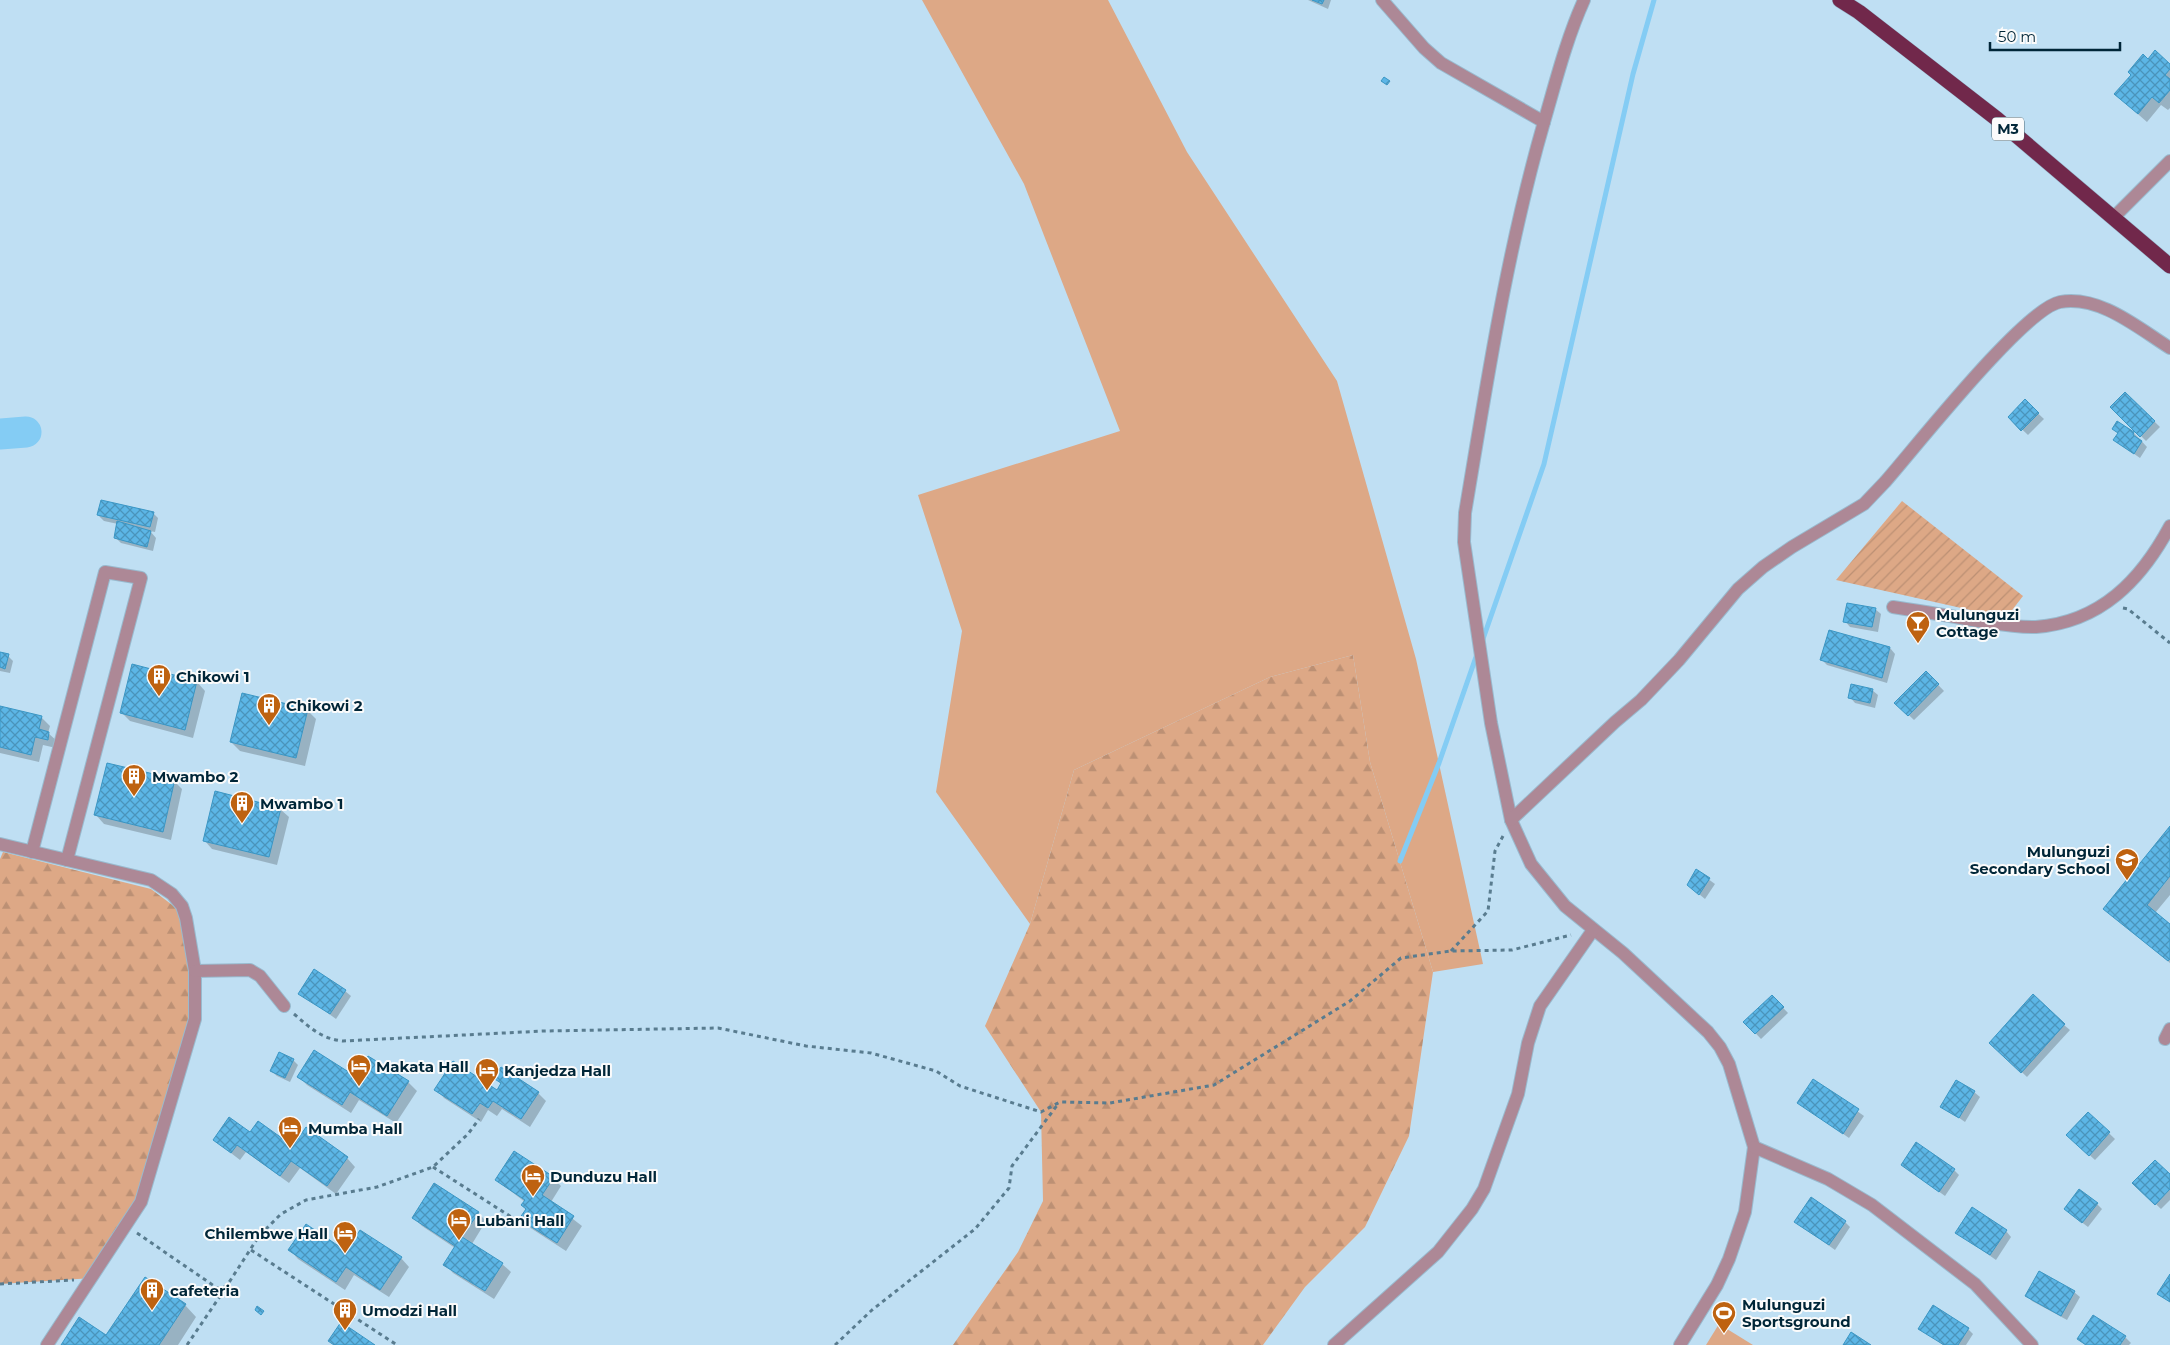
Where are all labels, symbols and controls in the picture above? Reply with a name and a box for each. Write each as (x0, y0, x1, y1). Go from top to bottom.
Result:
scale bar (1990, 20, 2120, 52)
text: 50 m (1998, 27, 2036, 46)
road number: M3 (1992, 118, 2024, 140)
place label: Mulunguzi Cottage (1936, 605, 2019, 641)
bar icon: Mulunguzi Cottage (1905, 610, 1931, 644)
building icon: Chikowi 1 (146, 663, 172, 697)
place label: Chikowi 1 (176, 667, 250, 686)
building icon: Chikowi 2 (256, 692, 282, 726)
place label: Chikowi 2 (286, 696, 363, 715)
building icon: Mwambo 2 (121, 763, 147, 797)
place label: Mwambo 2 (152, 767, 238, 786)
building icon: Mwambo 1 (229, 790, 255, 824)
place label: Mwambo 1 (260, 794, 343, 813)
place label: Mulunguzi Secondary School (1970, 842, 2110, 878)
school or university icon: Mulunguzi Secondary School (2114, 847, 2140, 881)
hotel icon: Makata Hall (346, 1053, 372, 1087)
place label: Makata Hall (376, 1057, 469, 1076)
hotel icon: Kanjedza Hall (474, 1057, 500, 1091)
place label: Kanjedza Hall (504, 1061, 611, 1080)
hotel icon: Mumba Hall (277, 1115, 303, 1149)
place label: Mumba Hall (308, 1119, 402, 1138)
hotel icon: Dunduzu Hall (520, 1163, 546, 1197)
place label: Dunduzu Hall (550, 1167, 657, 1186)
hotel icon: Lubani Hall (446, 1207, 472, 1241)
place label: Lubani Hall (476, 1211, 564, 1230)
hotel icon: Chilembwe Hall (332, 1220, 358, 1254)
place label: Chilembwe Hall (204, 1224, 328, 1243)
building icon: cafeteria (139, 1277, 165, 1311)
place label: cafeteria (170, 1281, 239, 1300)
place label: Mulunguzi Sportsground (1742, 1295, 1851, 1331)
building icon: Umodzi Hall (332, 1297, 358, 1331)
sports icon: Mulunguzi Sportsground (1711, 1300, 1737, 1334)
place label: Umodzi Hall (362, 1301, 457, 1320)

